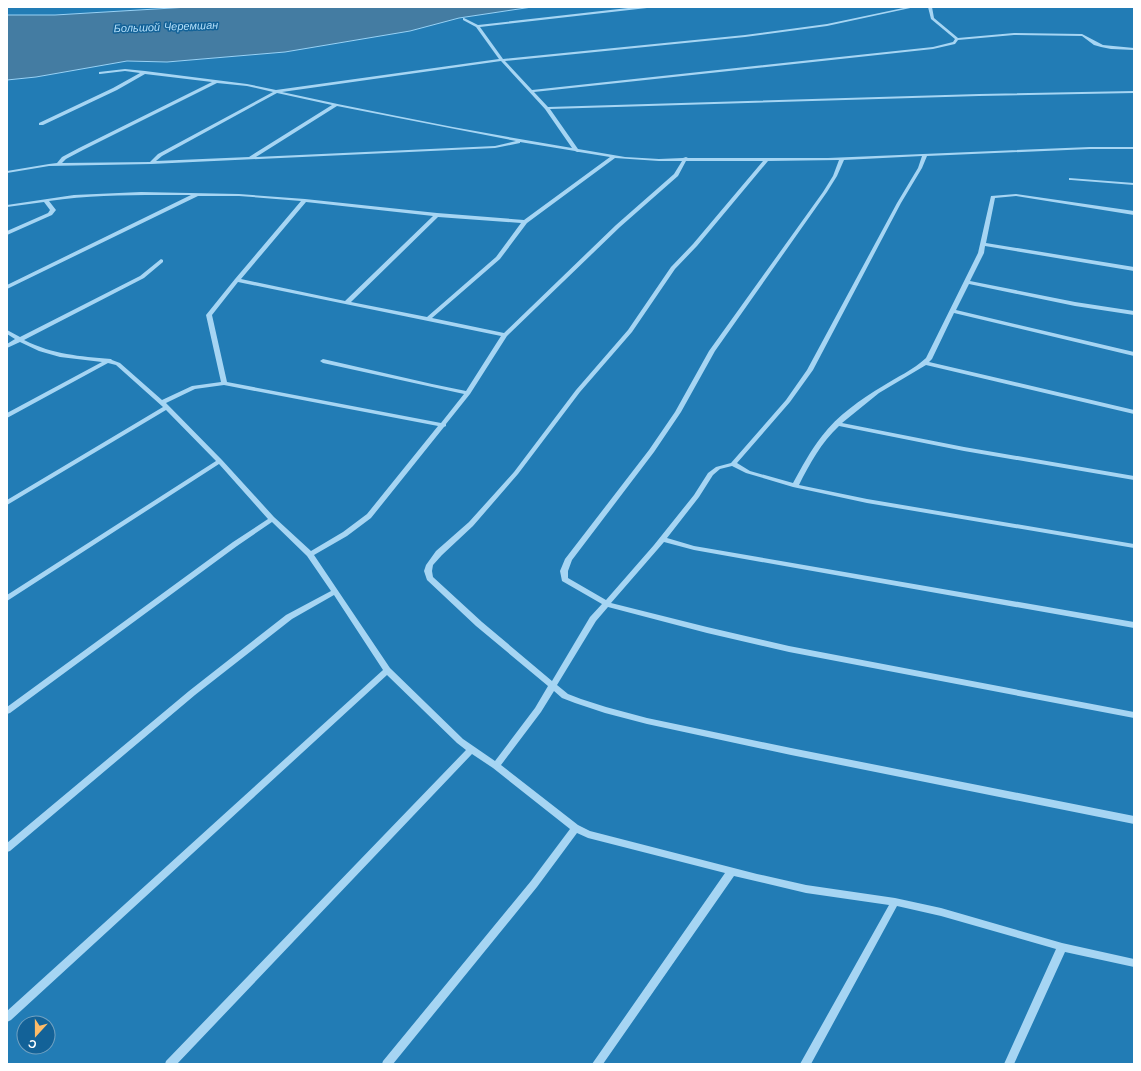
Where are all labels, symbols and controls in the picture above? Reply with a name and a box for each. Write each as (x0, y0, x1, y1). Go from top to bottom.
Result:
water label: Большой Черемшан (114, 19, 218, 35)
north arrow (16, 1015, 56, 1055)
text: С (27, 1036, 39, 1051)

